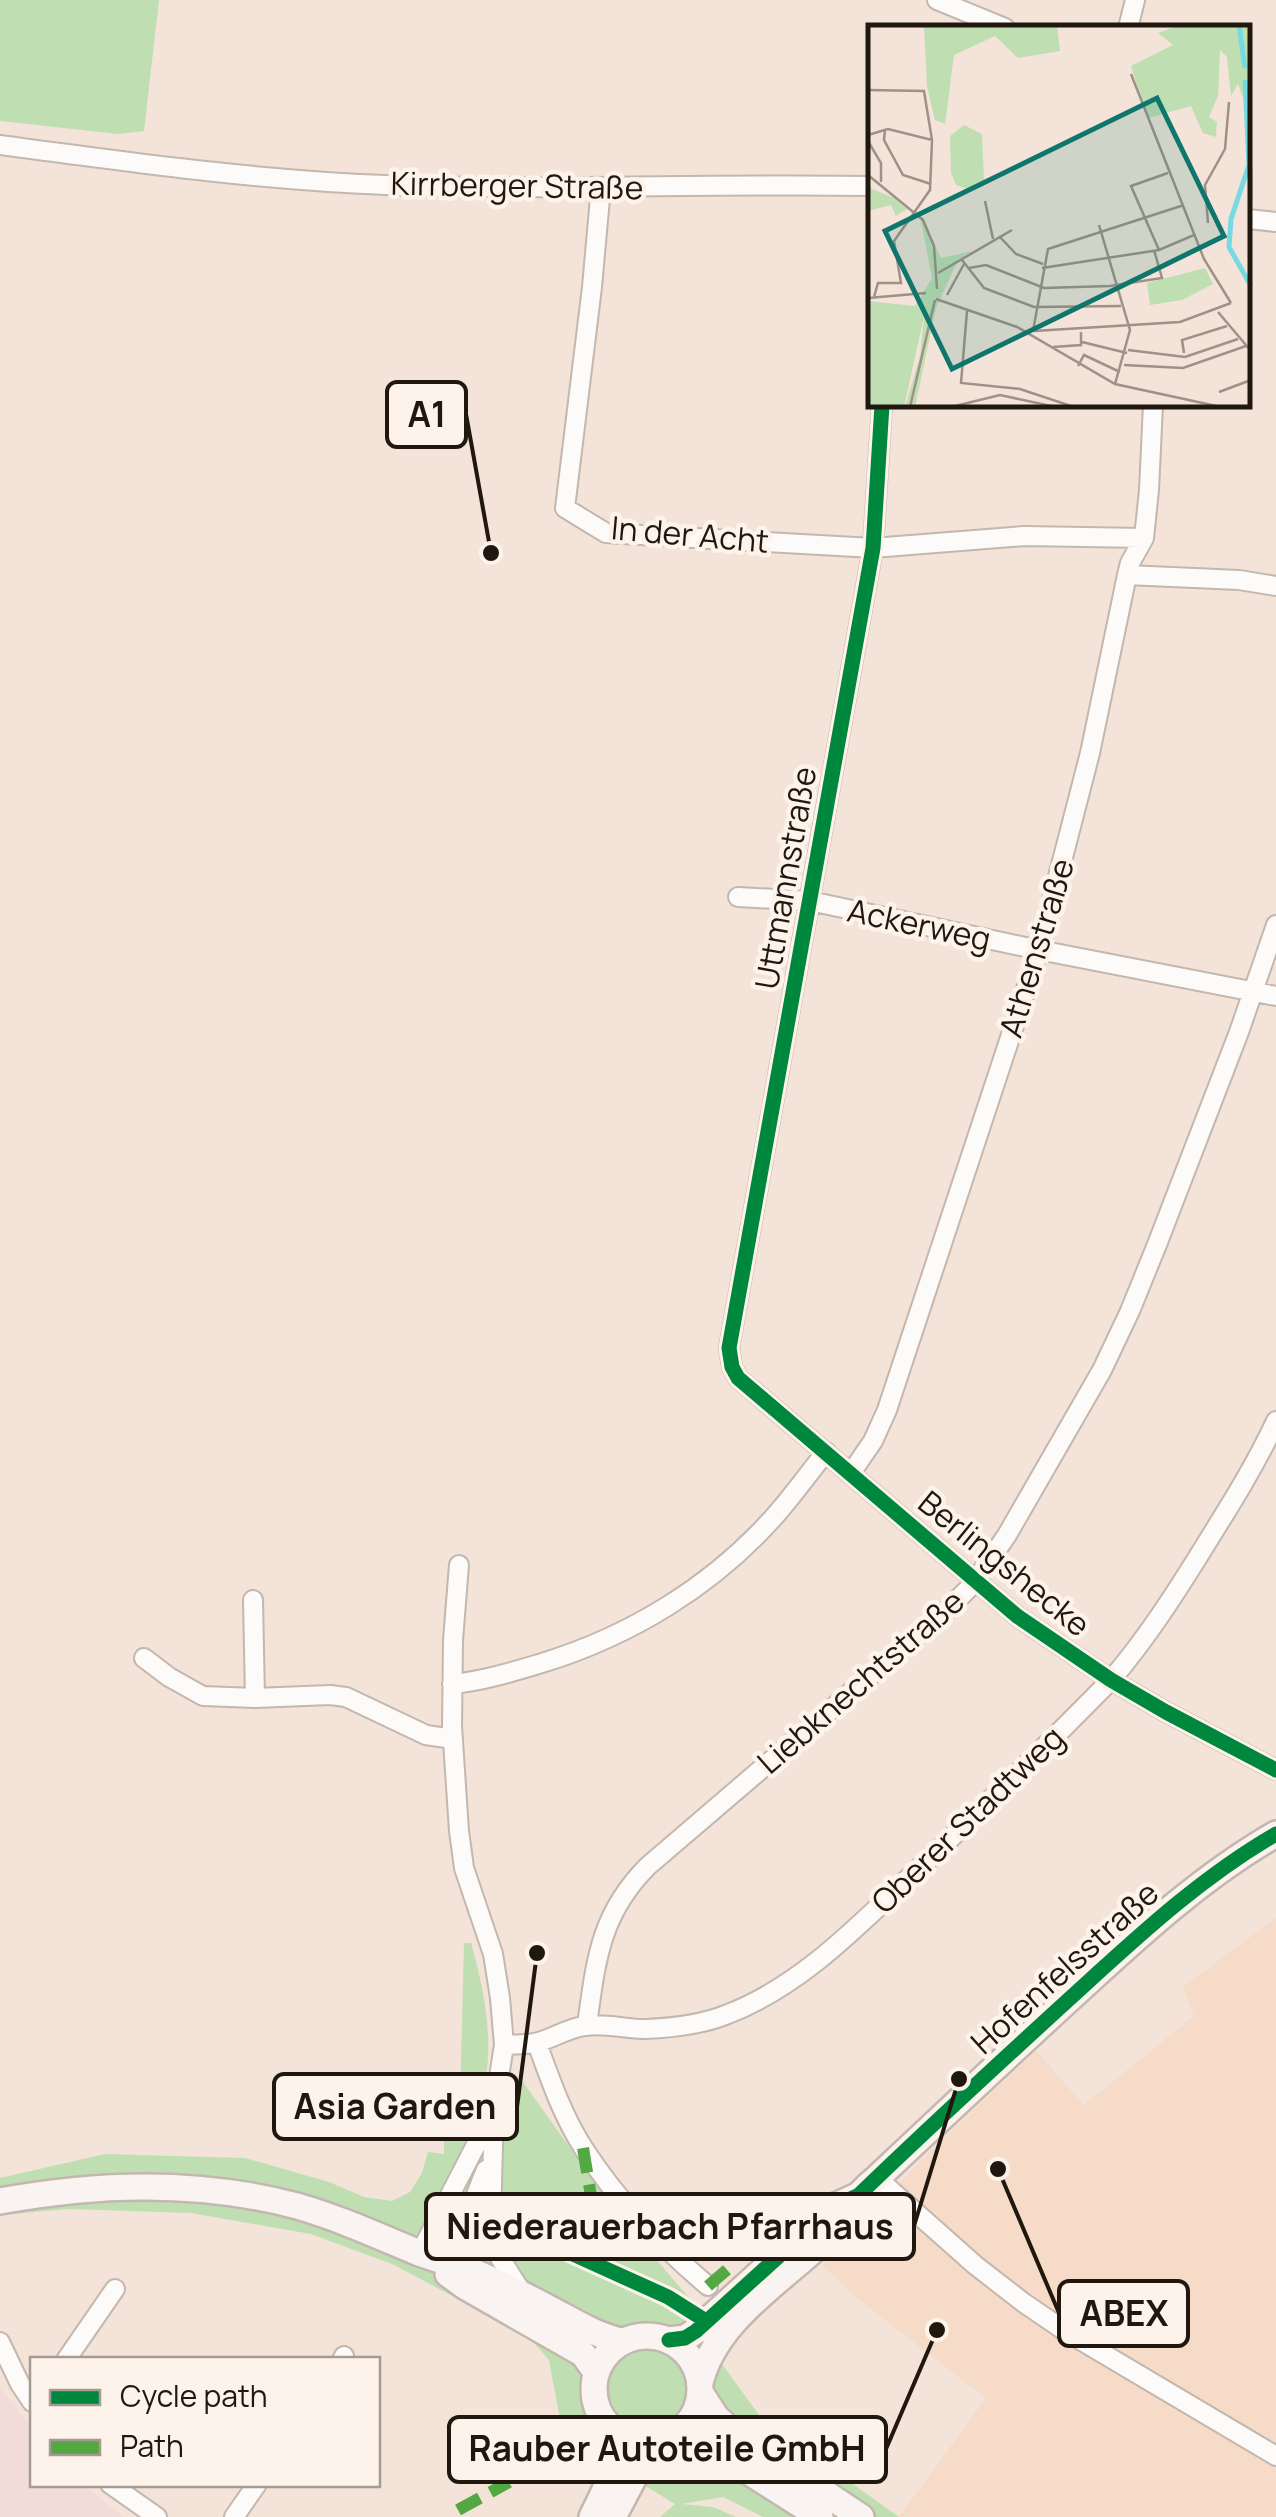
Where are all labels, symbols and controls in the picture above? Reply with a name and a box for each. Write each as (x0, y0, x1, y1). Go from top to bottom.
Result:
inset map (868, 25, 1251, 408)
street label: Kirrberger Straße (390, 161, 644, 209)
callout: A1 (387, 382, 466, 447)
text: A1 (408, 390, 446, 438)
street label: In der Acht (609, 505, 771, 563)
street label: Uttmannstraße (744, 763, 826, 993)
street label: Athenstraße (988, 853, 1084, 1043)
street label: Ackerweg (844, 887, 995, 961)
street label: Berlingshecke (909, 1480, 1100, 1646)
street label: Liebknechtstraße (748, 1579, 973, 1783)
street label: Oberer Stadtweg (861, 1716, 1073, 1923)
street label: Hofenfelsstraße (961, 1871, 1168, 2063)
callout: Asia Garden (274, 2074, 517, 2139)
text: Asia Garden (294, 2082, 496, 2130)
callout: Niederauerbach Pfarrhaus (426, 2194, 914, 2259)
text: Niederauerbach Pfarrhaus (446, 2202, 894, 2250)
callout: ABEX (1059, 2281, 1188, 2346)
text: ABEX (1080, 2289, 1169, 2337)
legend (30, 2357, 380, 2487)
text: Cycle path (120, 2375, 268, 2416)
callout: Rauber Autoteile GmbH (449, 2417, 886, 2482)
text: Rauber Autoteile GmbH (469, 2424, 865, 2472)
text: Path (120, 2425, 184, 2466)

